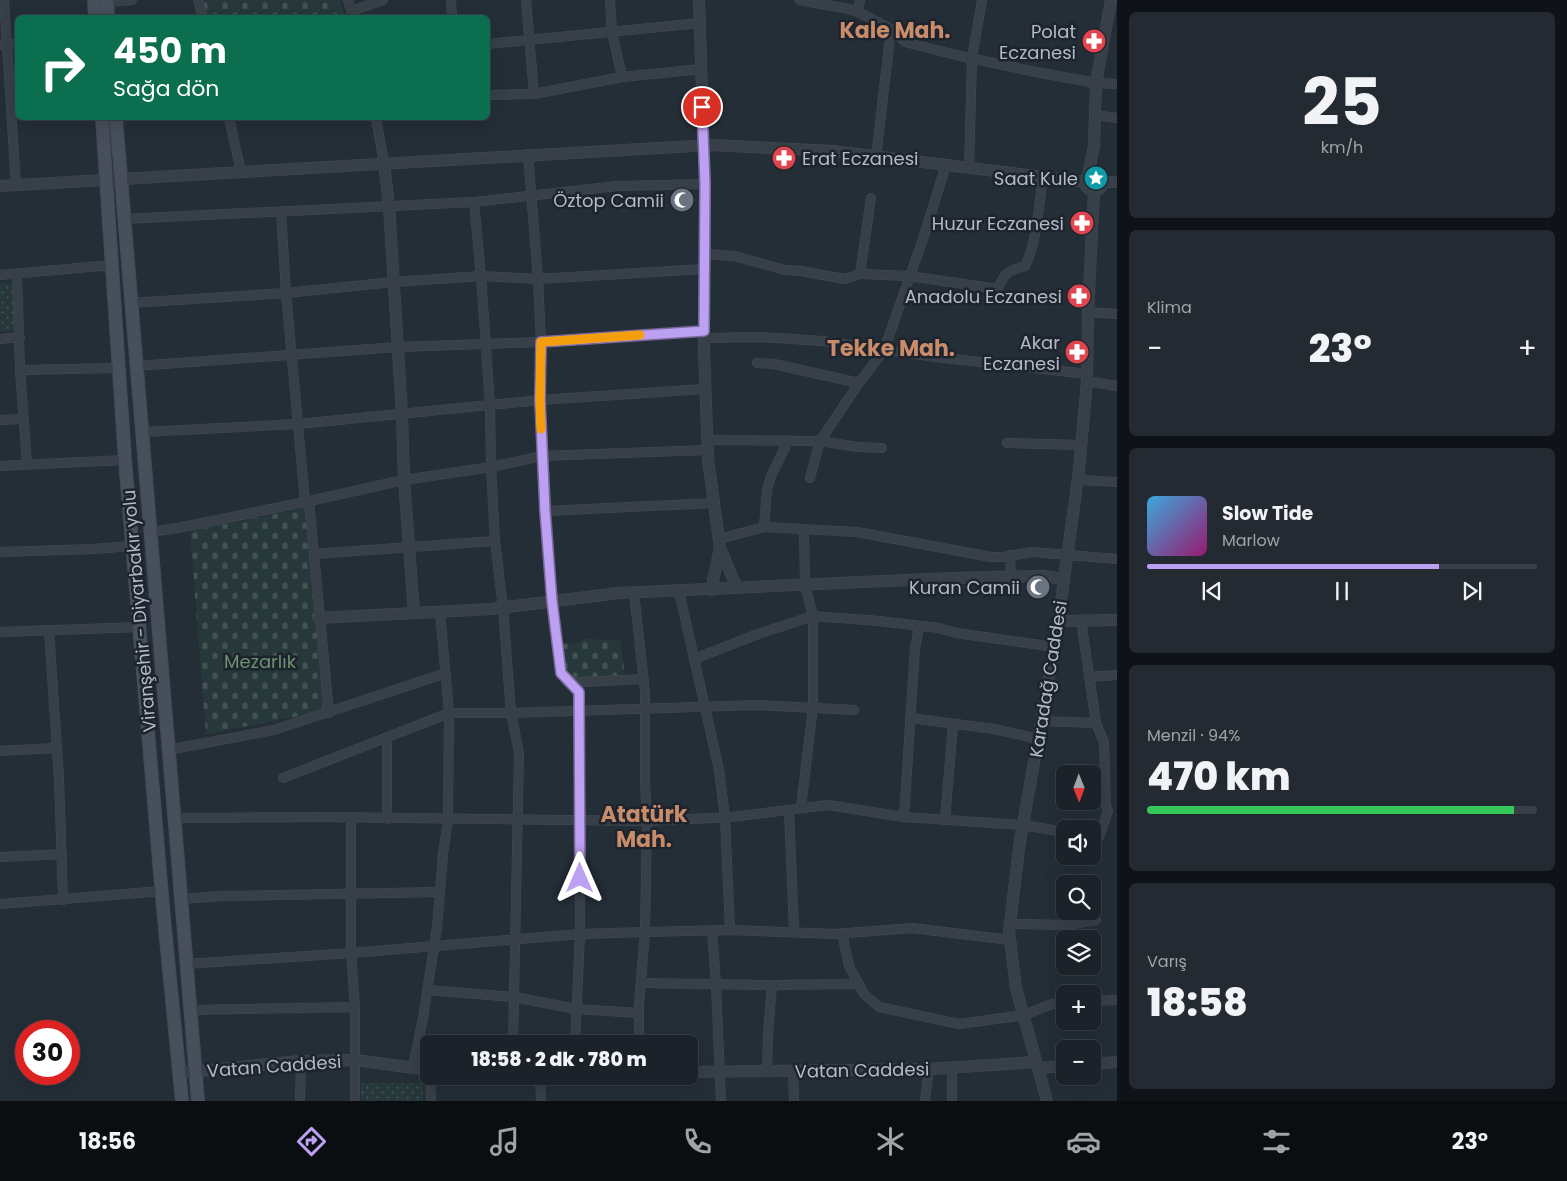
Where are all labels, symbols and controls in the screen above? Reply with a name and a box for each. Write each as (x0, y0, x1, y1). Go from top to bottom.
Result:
district label: Kale Mah. (839, 15, 951, 46)
place label: Polat Eczanesi (999, 19, 1076, 65)
text: 450 m (113, 26, 227, 75)
pharmacy icon: Polat Eczanesi (1081, 28, 1107, 54)
icon: right (30, 35, 95, 100)
text: 25 (1302, 57, 1382, 148)
text: Sağa dön (113, 73, 219, 104)
pin (681, 86, 723, 128)
icon: arrive (688, 93, 716, 121)
text: km/h (1321, 136, 1363, 159)
pharmacy icon: Erat Eczanesi (771, 145, 797, 171)
place label: Erat Eczanesi (802, 146, 919, 171)
place icon: Saat Kule (1083, 165, 1109, 191)
place label: Saat Kule (994, 166, 1078, 191)
mosque icon: Öztop Camii (669, 187, 695, 213)
place label: Öztop Camii (553, 188, 664, 213)
pharmacy icon: Huzur Eczanesi (1069, 210, 1095, 236)
place label: Huzur Eczanesi (932, 211, 1064, 236)
pharmacy icon: Anadolu Eczanesi (1066, 283, 1092, 309)
place label: Anadolu Eczanesi (905, 284, 1062, 309)
text: Klima (1147, 296, 1192, 319)
text: 23° (1309, 322, 1372, 375)
text: − (1147, 329, 1162, 368)
text: + (1518, 329, 1537, 368)
place label: Akar Eczanesi (983, 330, 1060, 376)
district label: Tekke Mah. (827, 333, 955, 364)
pharmacy icon: Akar Eczanesi (1064, 339, 1090, 365)
street label: Viranşehir - Diyarbakır yolu (116, 489, 162, 733)
text: Slow Tide (1222, 500, 1313, 527)
text: Marlow (1222, 529, 1280, 552)
mosque icon: Kuran Camii (1025, 574, 1051, 600)
place label: Kuran Camii (909, 575, 1020, 600)
icon: previous (1198, 577, 1226, 605)
icon: pause (1328, 577, 1356, 605)
icon: next (1458, 577, 1486, 605)
street label: Karadağ Caddesi (1023, 599, 1073, 759)
park label: Mezarlık (224, 649, 297, 674)
text: Menzil · 94% (1147, 724, 1240, 747)
text: 470 km (1147, 750, 1291, 803)
north arrow (1056, 765, 1101, 810)
map controls (1056, 765, 1101, 1085)
district label: Atatürk Mah. (601, 799, 688, 855)
button: sound (1056, 820, 1101, 865)
position arrow (553, 851, 605, 903)
button: search (1056, 875, 1101, 920)
button: layers (1056, 930, 1101, 975)
text: Varış (1147, 950, 1187, 973)
text: 18:58 (1147, 976, 1248, 1029)
button: + (1056, 985, 1101, 1030)
speed limit sign: 30 (15, 1020, 80, 1085)
button: − (1056, 1040, 1101, 1085)
text: 18:58 · 2 dk · 780 m (471, 1046, 647, 1073)
street label: Vatan Caddesi (206, 1049, 342, 1083)
street label: Vatan Caddesi (794, 1056, 930, 1084)
icon: directions (294, 1124, 329, 1159)
icon: music (487, 1124, 522, 1159)
icon: phone (680, 1124, 715, 1159)
icon: climate (873, 1124, 908, 1159)
icon: car (1066, 1124, 1101, 1159)
icon: filters (1259, 1124, 1294, 1159)
text: 18:56 (79, 1126, 136, 1157)
text: 23° (1452, 1126, 1488, 1157)

